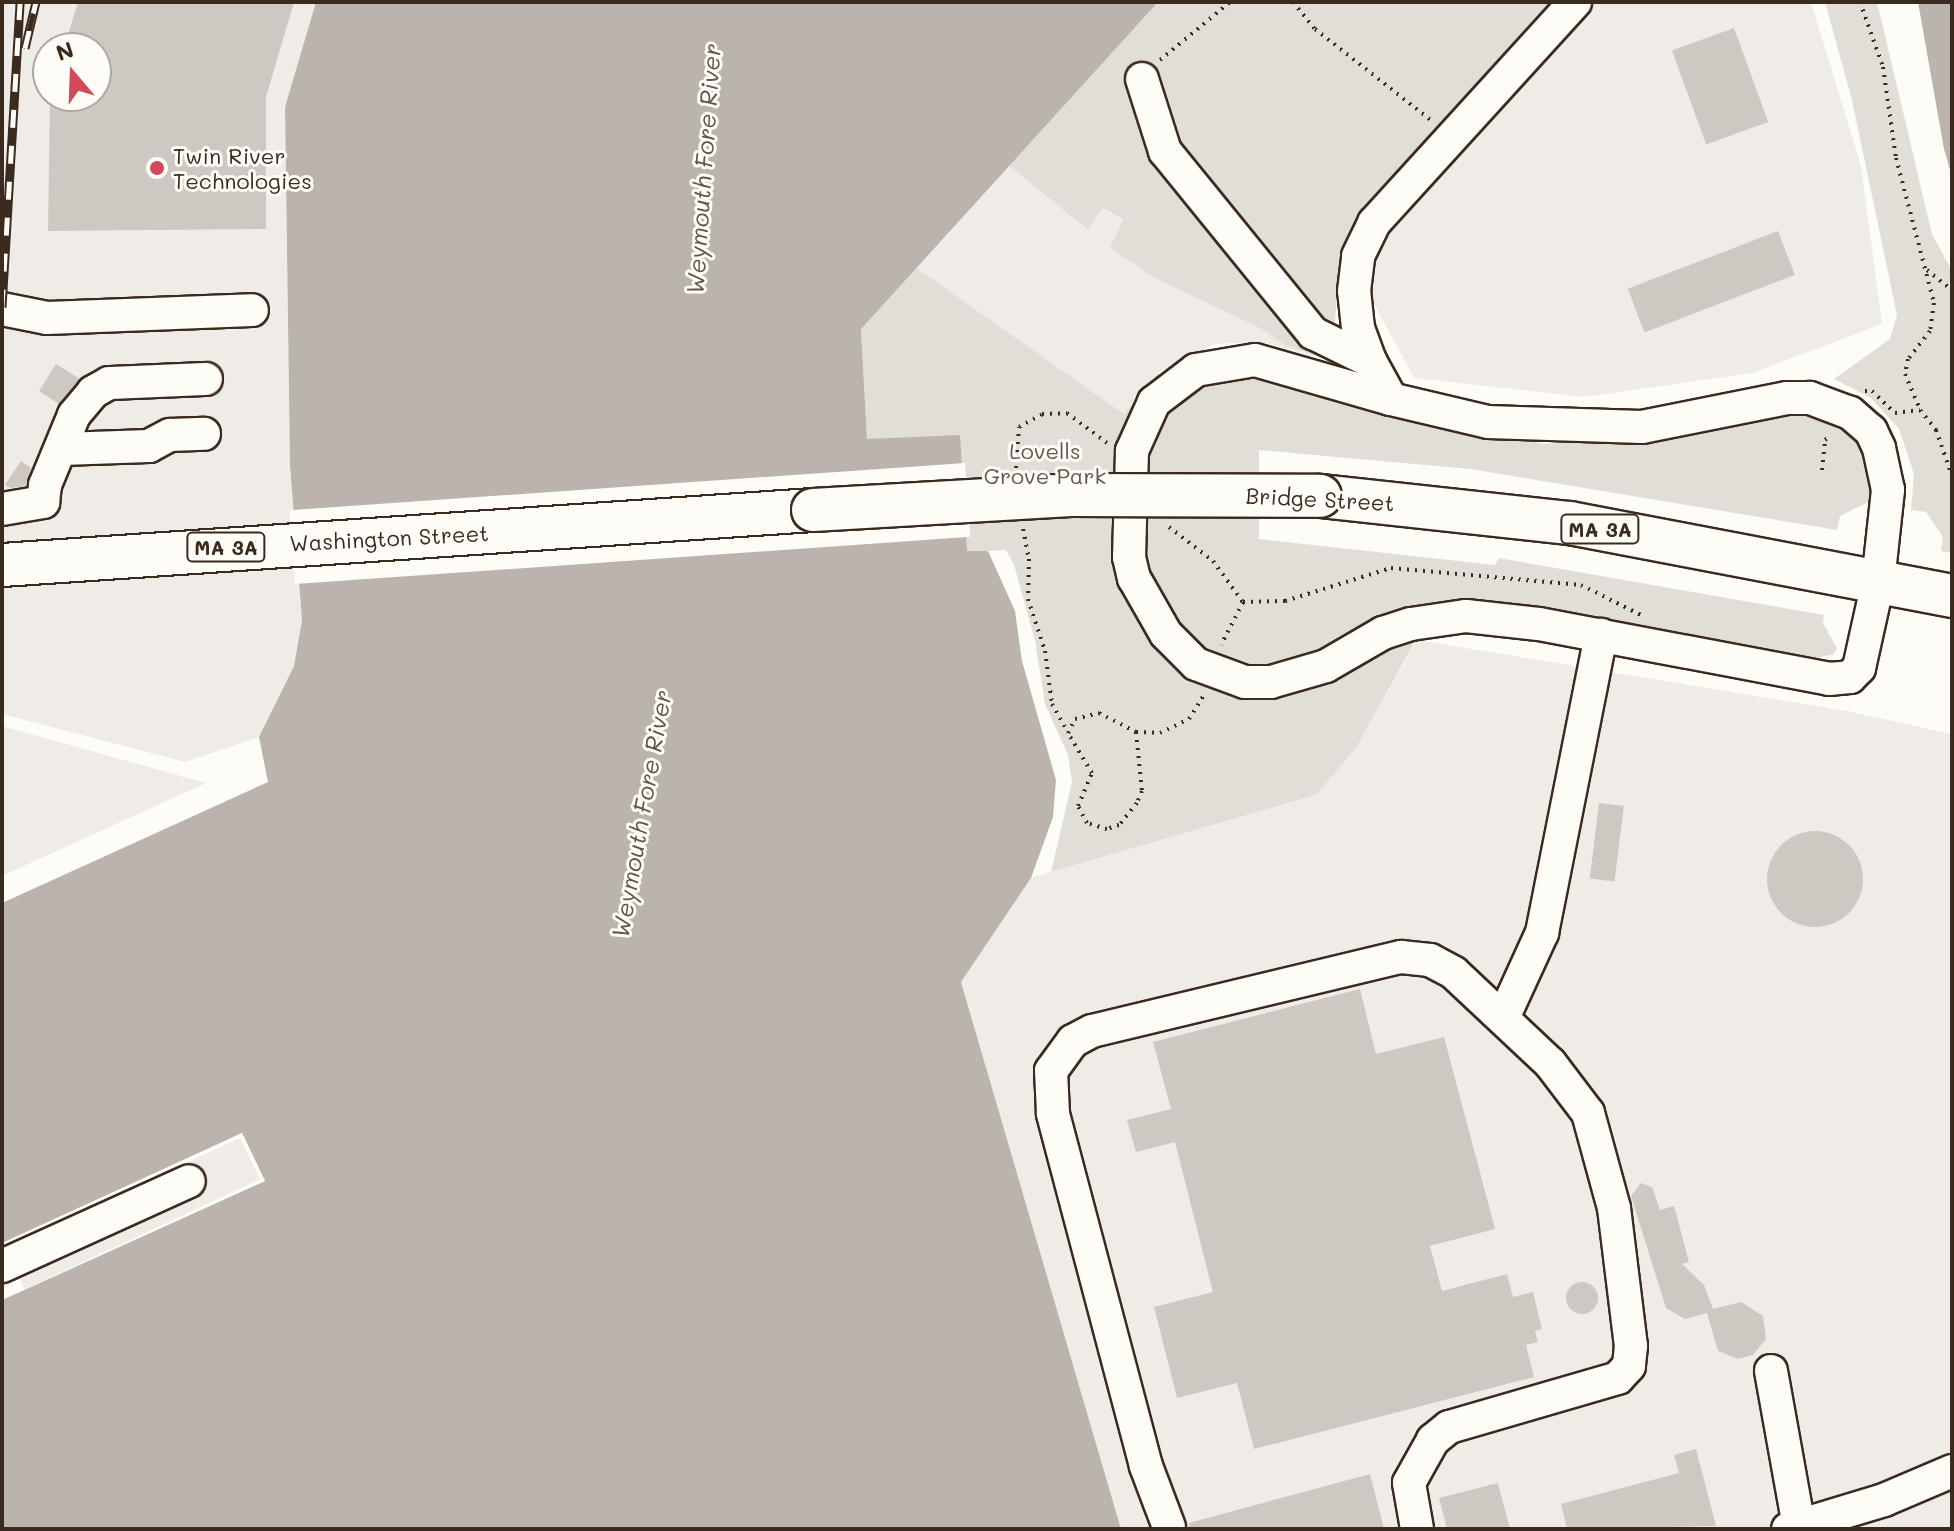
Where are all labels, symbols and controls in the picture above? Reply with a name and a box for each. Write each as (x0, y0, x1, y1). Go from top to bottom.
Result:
north arrow (32, 32, 112, 112)
text: N (52, 34, 77, 67)
water label: Weymouth Fore River (680, 43, 726, 295)
place label: Twin River Technologies (173, 142, 312, 194)
marker: Twin River Technologies (148, 159, 166, 177)
park label: Lovells Grove Park (984, 437, 1106, 488)
street label: Bridge Street (1245, 482, 1395, 516)
road number: MA 3A (1560, 513, 1640, 545)
street label: Washington Street (289, 520, 489, 556)
road number: MA 3A (186, 531, 266, 563)
water label: Weymouth Fore River (605, 688, 677, 940)

